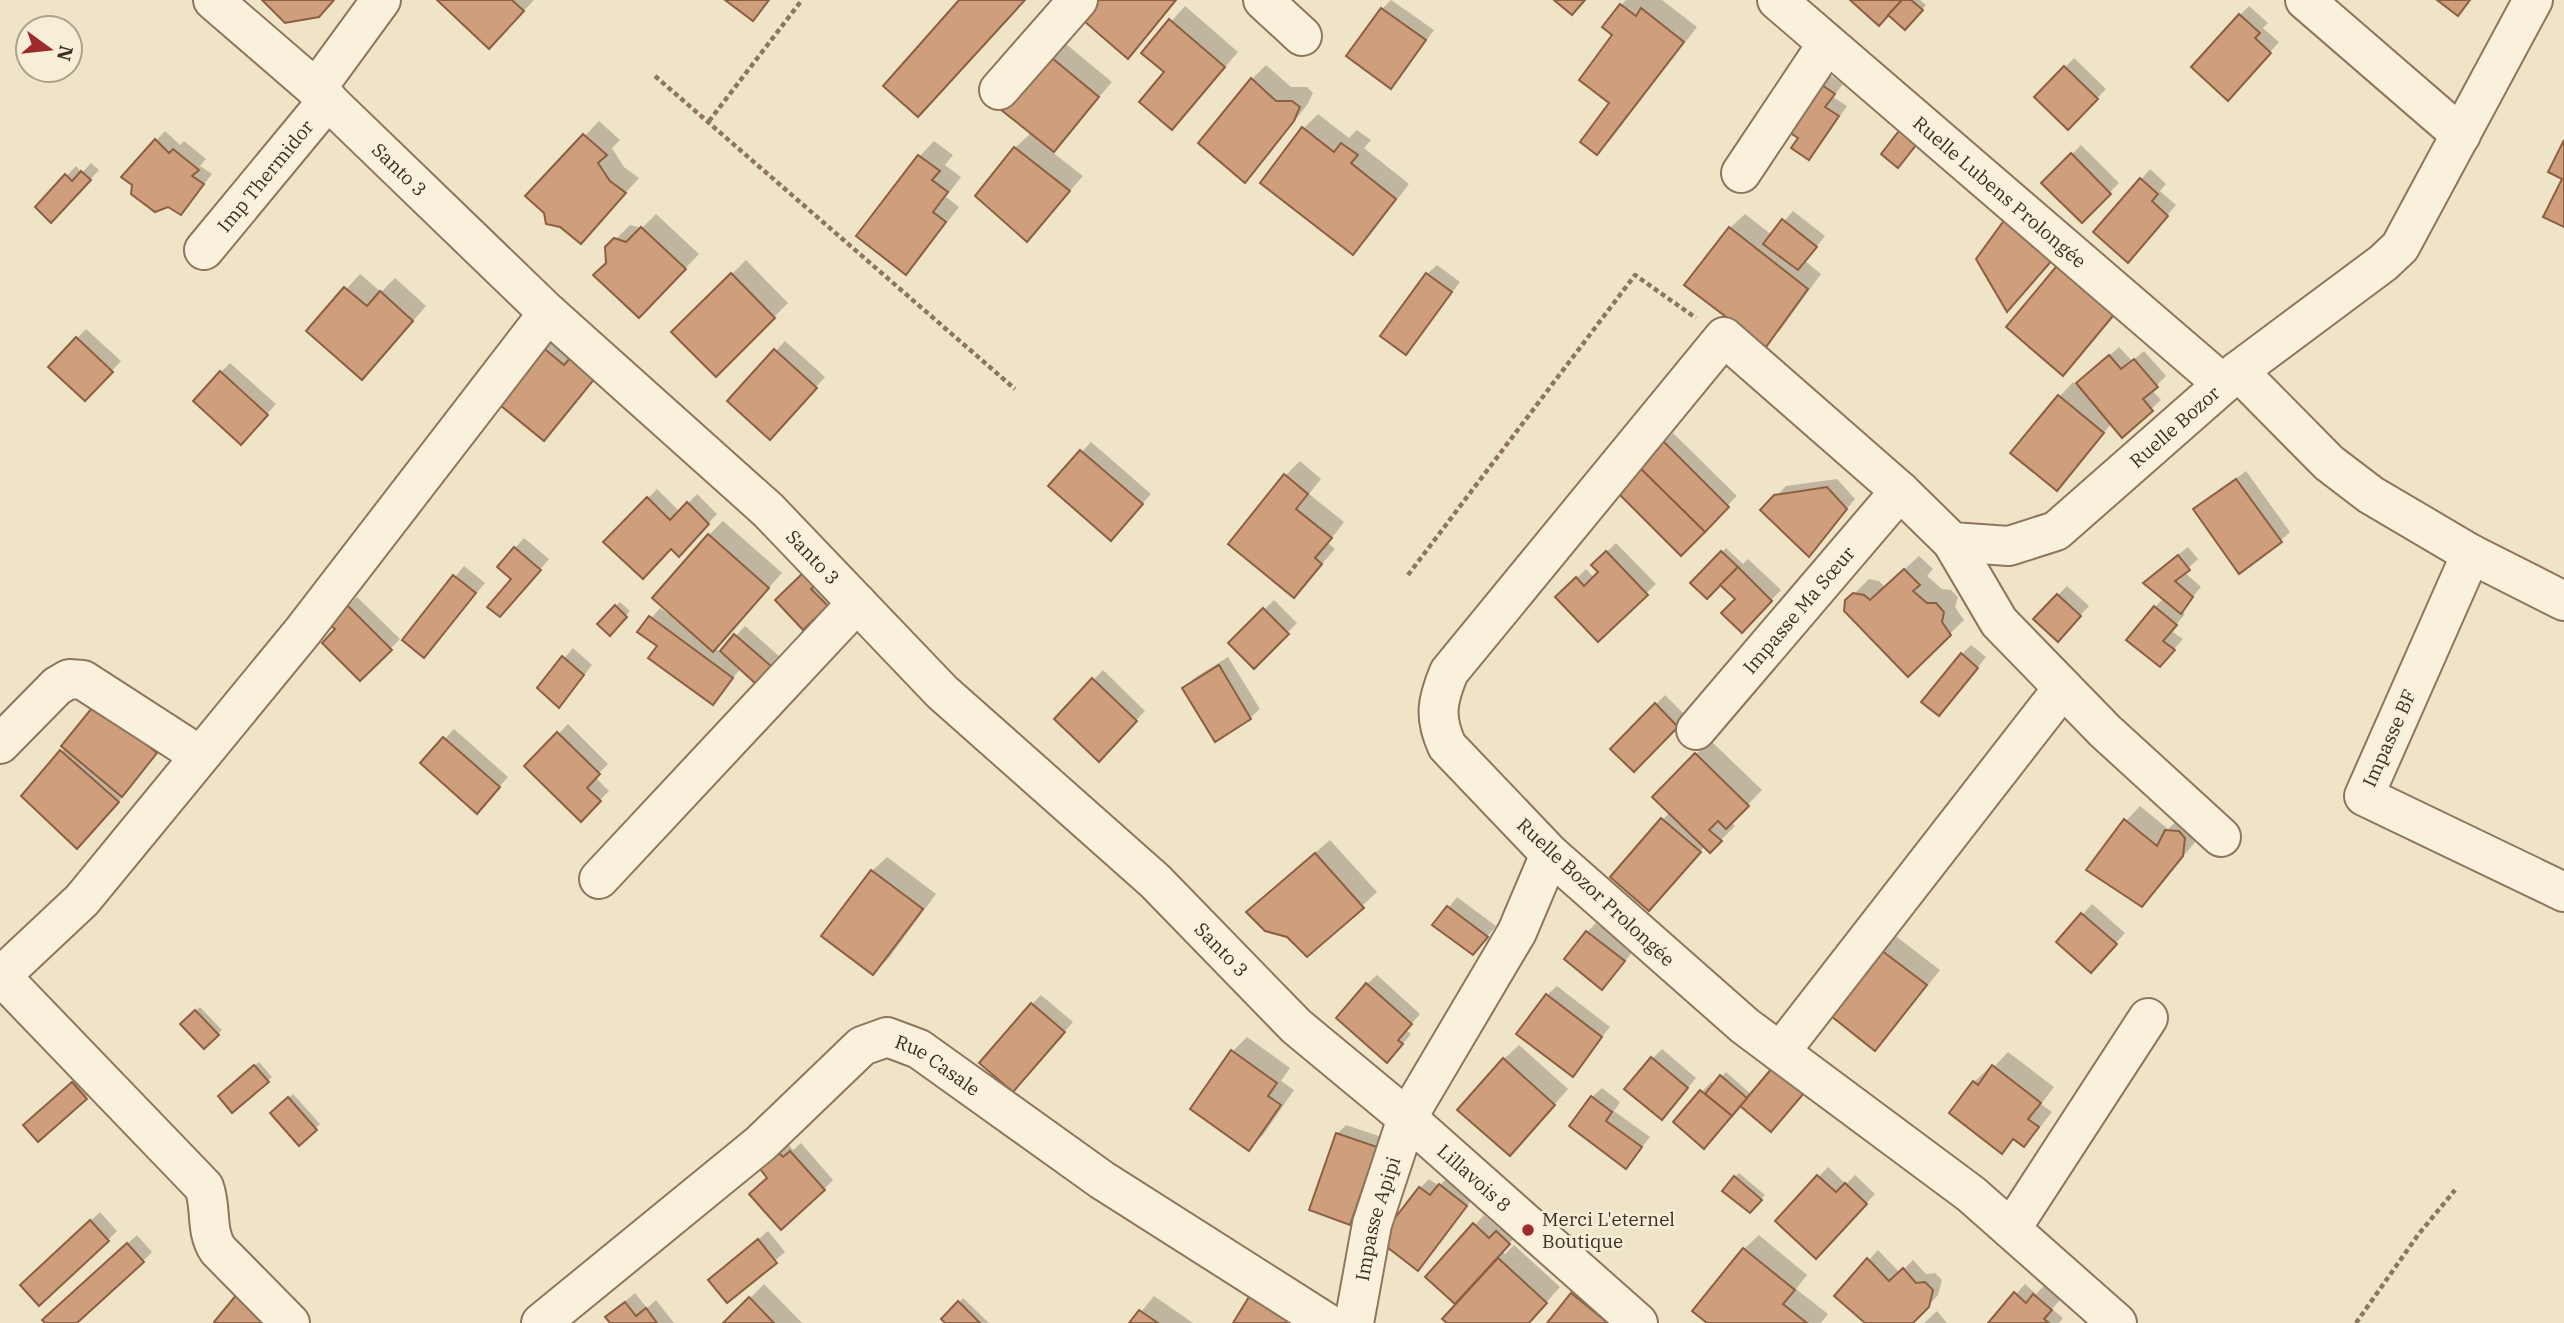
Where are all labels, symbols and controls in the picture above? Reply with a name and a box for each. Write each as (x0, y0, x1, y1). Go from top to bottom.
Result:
north arrow (14, 14, 84, 84)
text: N (52, 43, 79, 64)
street label: Ruelle Lubens Prolongée (1908, 111, 2091, 273)
street label: Imp Thermidor (212, 115, 319, 237)
street label: Santo 3 (367, 138, 432, 201)
street label: Ruelle Bozor (2124, 380, 2225, 473)
street label: Santo 3 (781, 525, 845, 590)
street label: Impasse Ma Sœur (1737, 541, 1860, 679)
street label: Impasse BF (2357, 685, 2421, 791)
street label: Ruelle Bozor Prolongée (1512, 813, 1680, 971)
street label: Santo 3 (1190, 917, 1254, 982)
street label: Rue Casale (892, 1029, 985, 1101)
street label: Lillavois 8 (1433, 1139, 1516, 1217)
street label: Impasse Apipi (1350, 1153, 1405, 1283)
place label: Merci L'eternel Boutique (1542, 1207, 1675, 1253)
marker: Merci L'eternel Boutique (1520, 1222, 1536, 1238)

